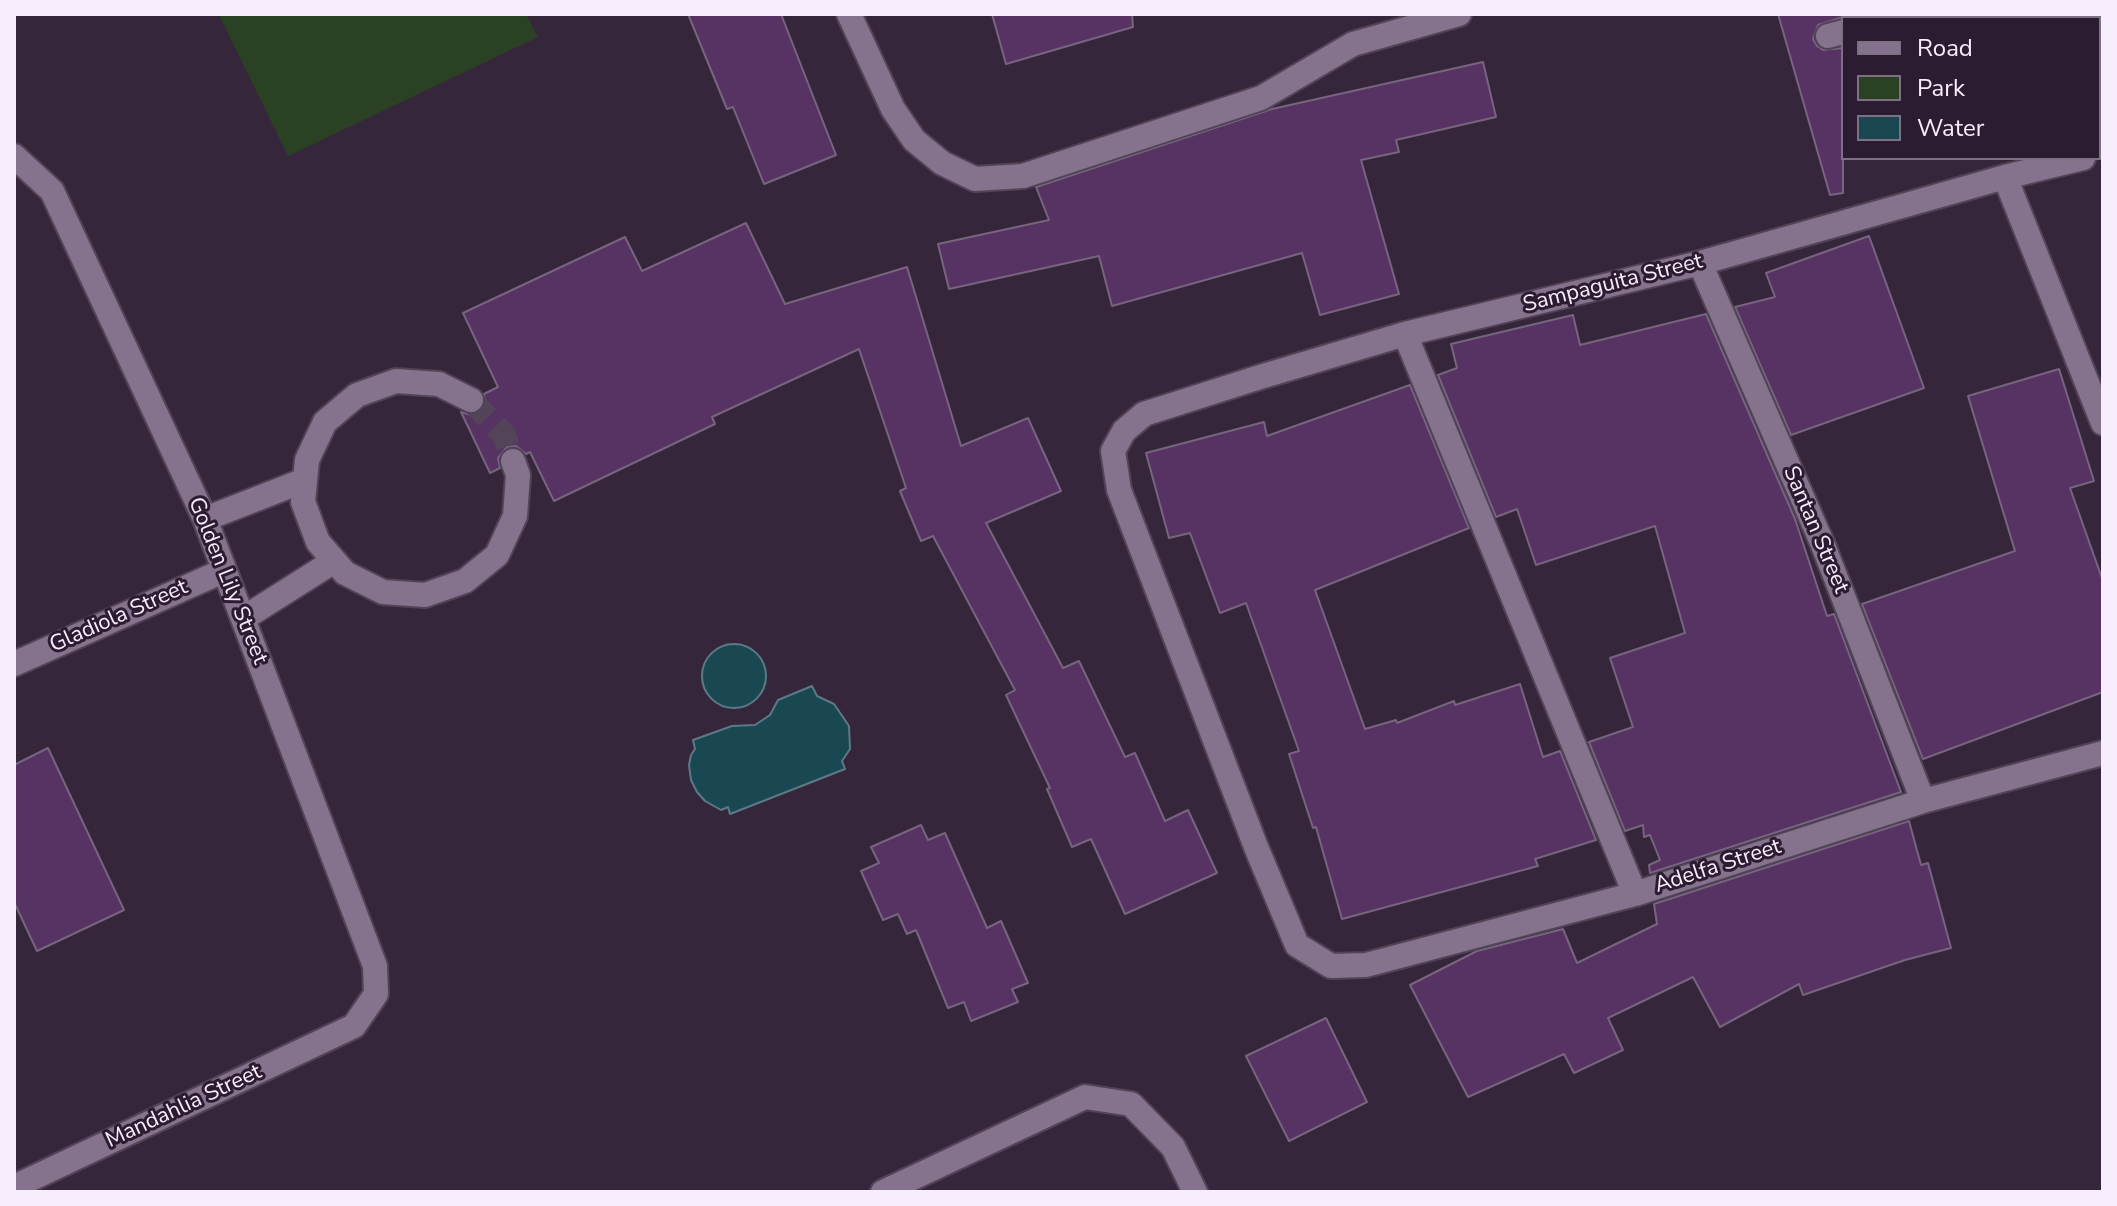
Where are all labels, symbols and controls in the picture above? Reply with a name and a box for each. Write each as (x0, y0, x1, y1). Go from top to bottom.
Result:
legend (1841, 16, 2101, 160)
text: Road (1917, 32, 1973, 64)
text: Park (1917, 72, 1965, 104)
text: Water (1917, 112, 1984, 144)
street label: Sampaguita Street (1521, 249, 1705, 319)
street label: Santan Street (1776, 463, 1854, 597)
street label: Golden Lily Street (181, 494, 273, 668)
street label: Gladiola Street (46, 575, 192, 659)
street label: Adelfa Street (1651, 834, 1785, 900)
street label: Mandahlia Street (102, 1059, 266, 1155)

